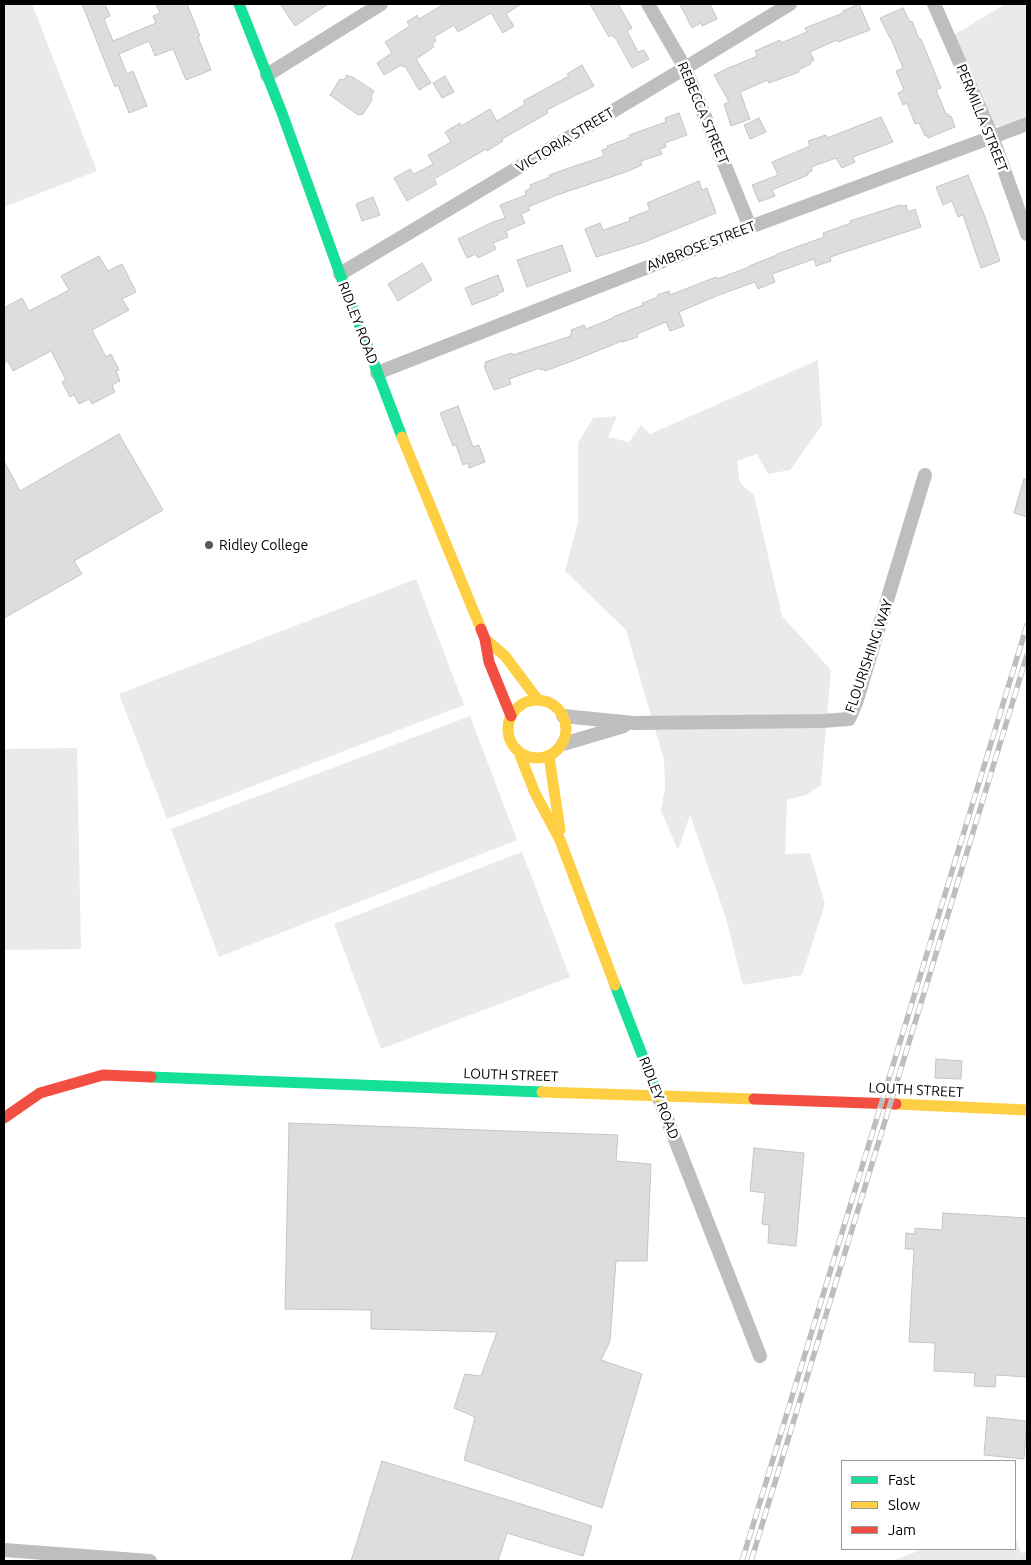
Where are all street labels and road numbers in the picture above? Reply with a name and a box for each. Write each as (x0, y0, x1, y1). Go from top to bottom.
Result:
street label: REBECCA STREET (674, 59, 732, 167)
street label: PERMILLA STREET (953, 62, 1011, 174)
street label: VICTORIA STREET (513, 104, 617, 176)
street label: AMBROSE STREET (644, 217, 758, 275)
street label: RIDLEY ROAD (335, 279, 381, 367)
street label: FLOURISHING WAY (842, 597, 896, 715)
street label: RIDLEY ROAD (636, 1054, 682, 1142)
street label: LOUTH STREET (463, 1065, 559, 1085)
street label: LOUTH STREET (868, 1079, 964, 1101)

